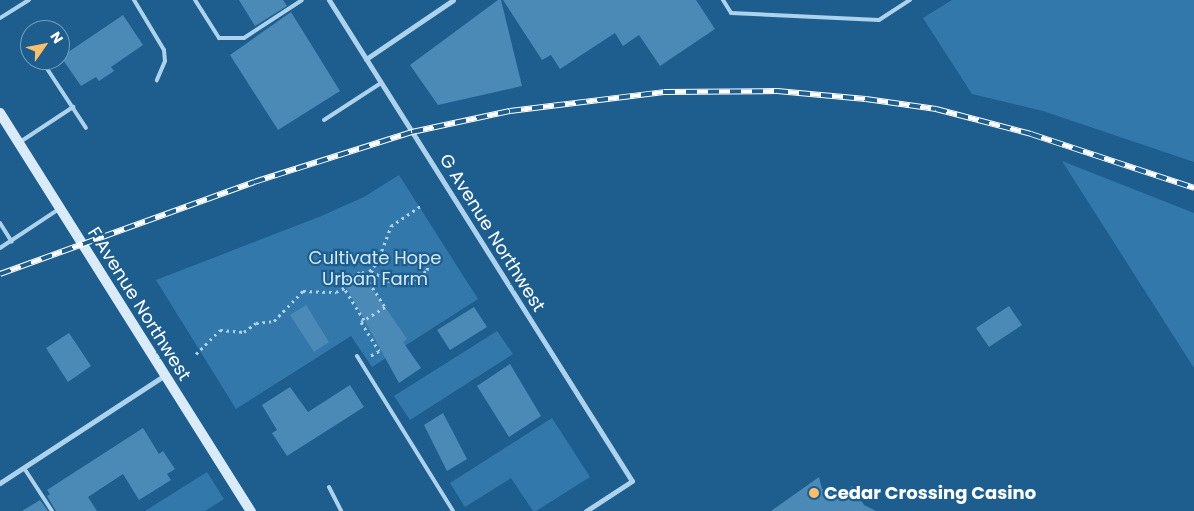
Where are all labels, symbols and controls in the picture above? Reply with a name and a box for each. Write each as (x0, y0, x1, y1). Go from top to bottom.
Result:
north arrow (20, 20, 70, 70)
text: N (45, 28, 68, 47)
street label: G Avenue Northwest (435, 150, 549, 316)
street label: F Avenue Northwest (83, 223, 195, 385)
park label: Cultivate Hope Urban Farm (309, 248, 441, 290)
place label: Cedar Crossing Casino (824, 482, 1036, 504)
marker: Cedar Crossing Casino (808, 487, 820, 499)

